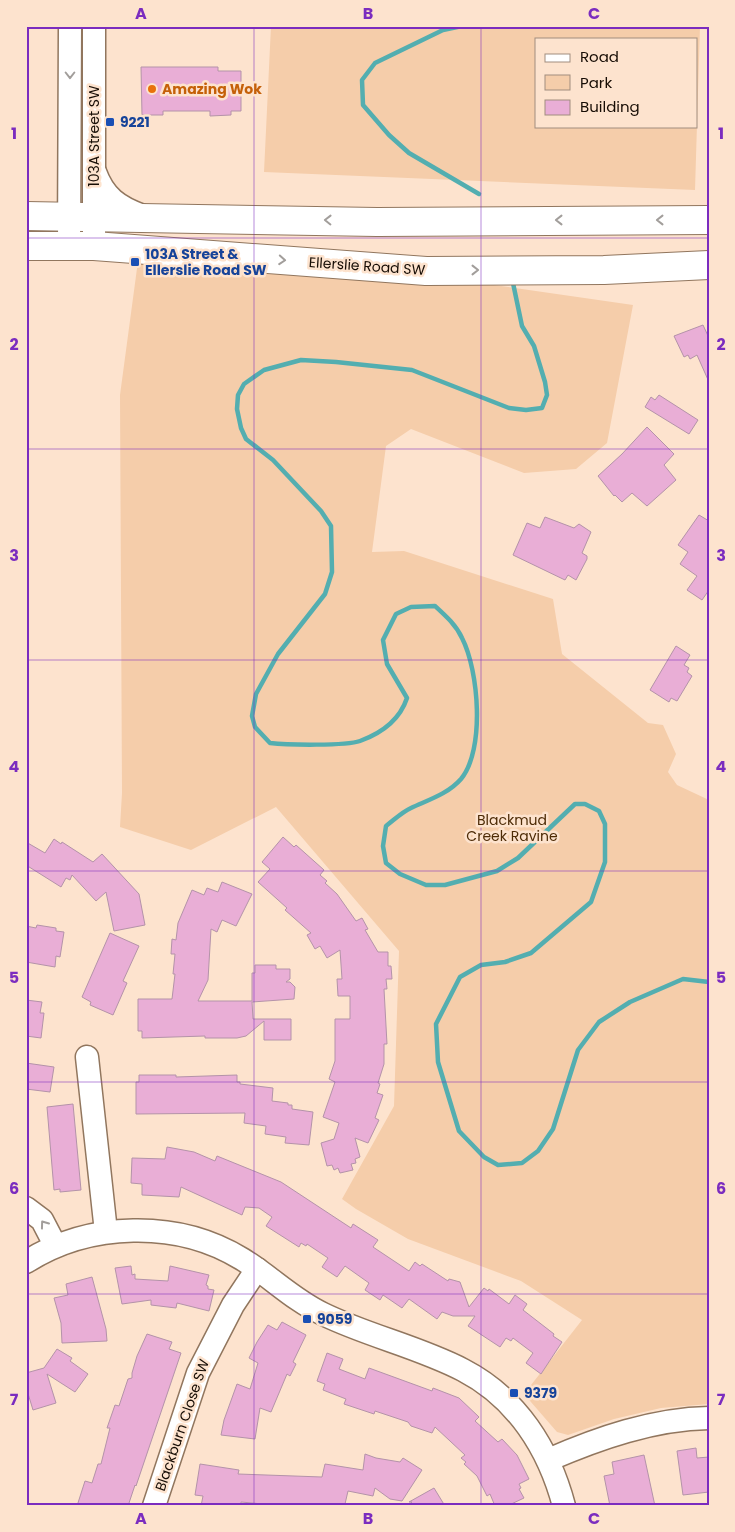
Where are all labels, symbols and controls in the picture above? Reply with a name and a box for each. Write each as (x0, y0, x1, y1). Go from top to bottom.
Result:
text: A (135, 2, 147, 25)
text: B (363, 2, 373, 25)
text: C (588, 2, 600, 25)
legend (535, 38, 698, 128)
text: Road (580, 46, 619, 67)
one-way arrow (65, 72, 75, 79)
text: Park (580, 72, 612, 93)
place label: Amazing Wok (162, 79, 262, 99)
marker: Amazing Wok (146, 83, 158, 95)
street label: 103A Street SW (84, 85, 104, 187)
text: Building (580, 96, 640, 117)
place label: 9221 (120, 112, 150, 132)
marker: 9221 (104, 116, 116, 128)
text: 1 (11, 122, 17, 145)
text: 1 (718, 122, 724, 145)
one-way arrow (324, 215, 332, 226)
one-way arrow (554, 215, 562, 225)
one-way arrow (656, 215, 664, 225)
place label: 103A Street & Ellerslie Road SW (145, 244, 267, 280)
street label: Ellerslie Road SW (308, 252, 426, 280)
one-way arrow (278, 254, 286, 265)
marker: 103A Street & Ellerslie Road SW (129, 256, 141, 268)
one-way arrow (471, 265, 479, 275)
text: 2 (9, 333, 19, 356)
text: 2 (716, 333, 726, 356)
text: 3 (9, 544, 19, 567)
text: 3 (716, 544, 726, 567)
text: 4 (9, 755, 20, 778)
text: 4 (716, 755, 727, 778)
park label: Blackmud Creek Ravine (466, 810, 558, 846)
text: 5 (9, 966, 19, 989)
text: 5 (716, 966, 726, 989)
text: 6 (9, 1177, 19, 1200)
text: 6 (716, 1177, 726, 1200)
one-way arrow (41, 1220, 50, 1230)
place label: 9059 (317, 1309, 352, 1329)
marker: 9059 (301, 1313, 313, 1325)
street label: Blackburn Close SW (150, 1356, 214, 1494)
place label: 9379 (524, 1383, 557, 1403)
marker: 9379 (508, 1387, 520, 1399)
text: 7 (10, 1388, 19, 1411)
text: 7 (717, 1388, 726, 1411)
text: A (135, 1507, 147, 1530)
text: B (363, 1507, 373, 1530)
text: C (588, 1507, 600, 1530)

